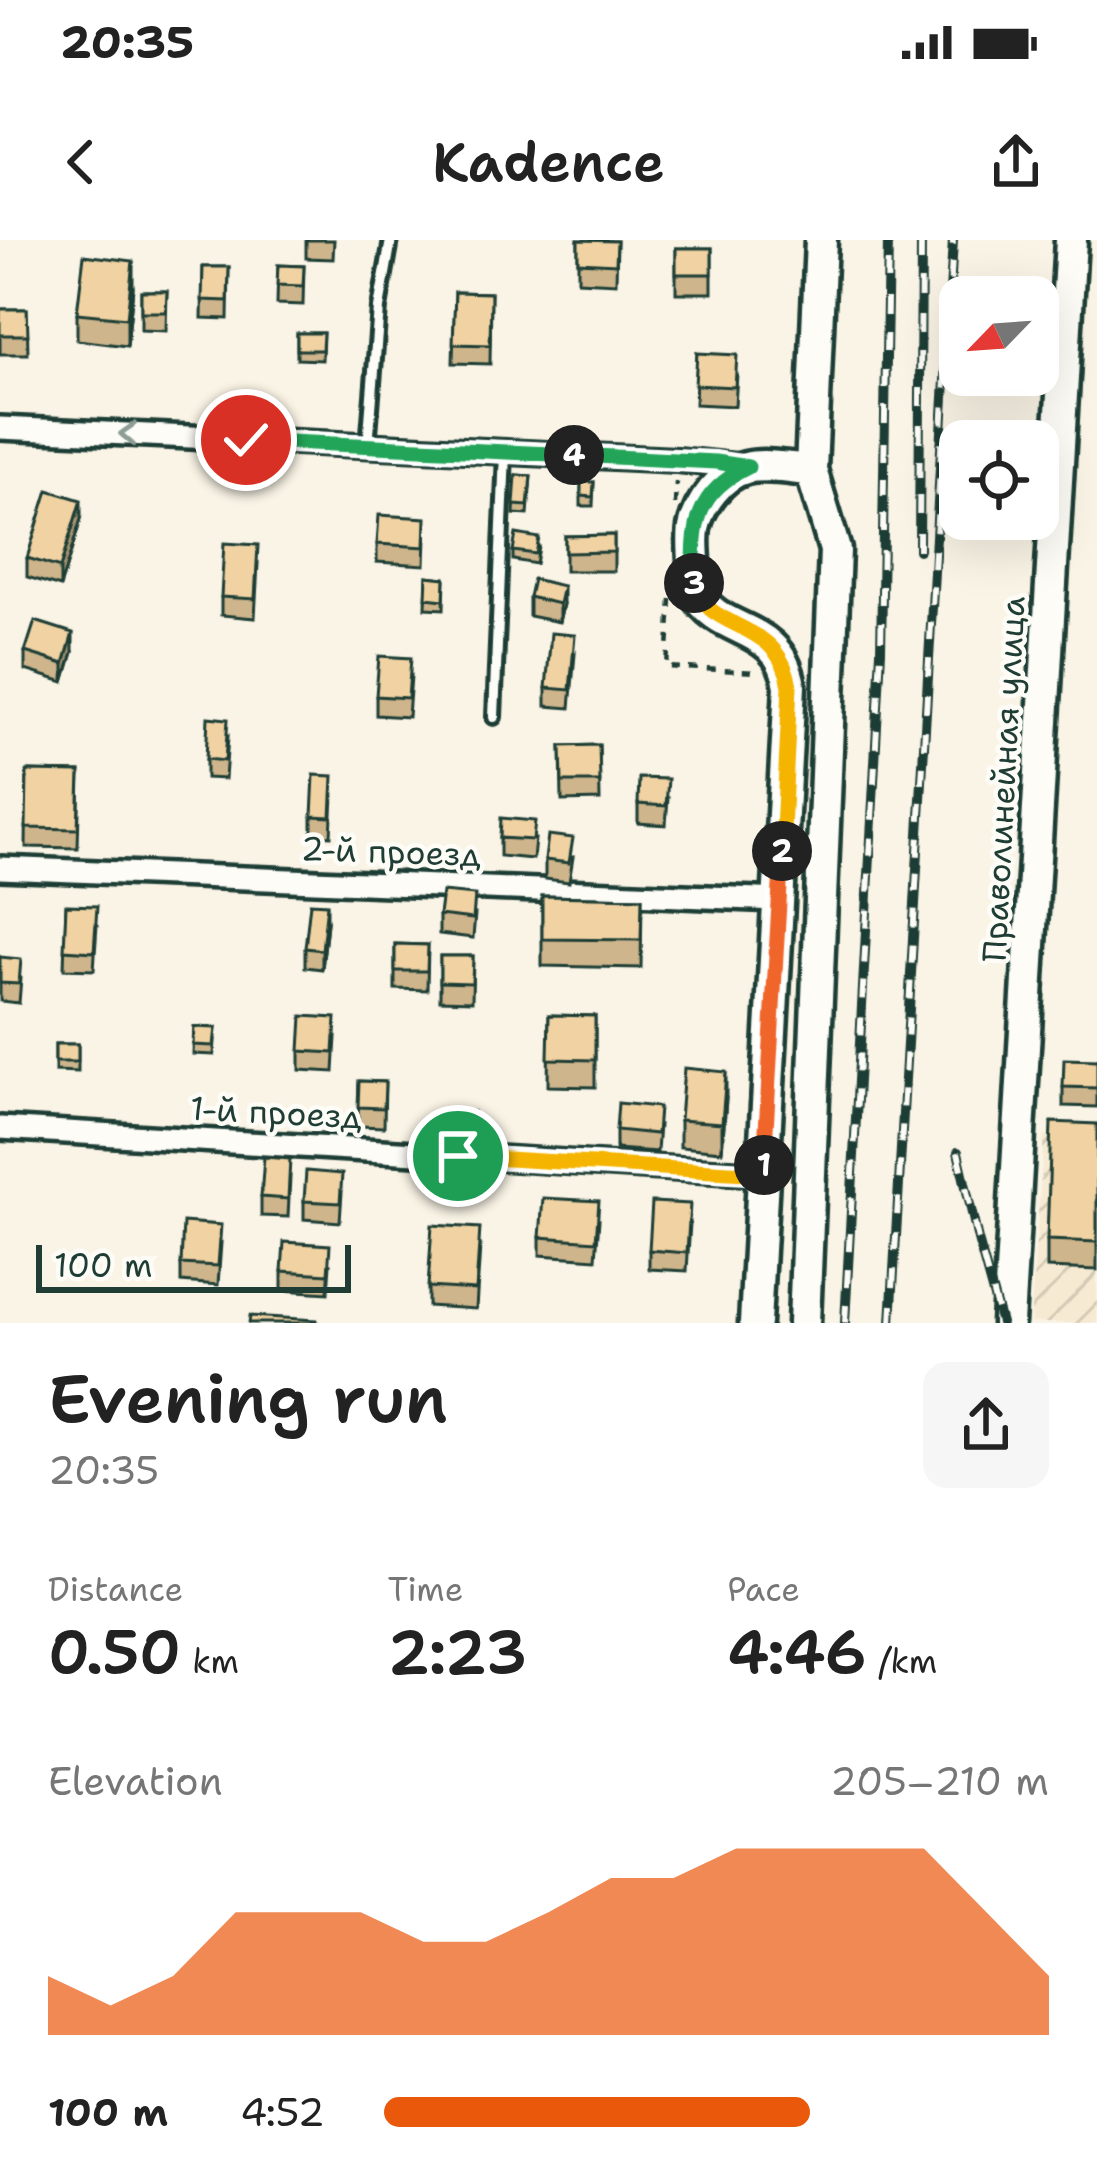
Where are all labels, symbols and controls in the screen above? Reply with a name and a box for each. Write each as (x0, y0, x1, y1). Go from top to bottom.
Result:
text: 20:35 (60, 12, 194, 72)
text: Kadence (432, 126, 665, 198)
icon: back (48, 129, 114, 195)
icon: share (983, 129, 1049, 195)
north arrow (939, 276, 1059, 396)
map controls (939, 276, 1059, 540)
pin (195, 389, 297, 491)
icon: check (213, 407, 279, 473)
button: locate (939, 420, 1059, 540)
one-way arrow (118, 421, 137, 447)
pin: 4 (544, 425, 604, 485)
text: 4 (562, 432, 586, 477)
pin: 3 (664, 553, 724, 613)
text: 3 (682, 560, 706, 605)
street label: Праволинейная улица (971, 595, 1036, 963)
pin: 2 (752, 821, 812, 881)
street label: 2-й проезд (300, 826, 482, 877)
text: 2 (770, 828, 794, 873)
street label: 1-й проезд (189, 1086, 363, 1139)
pin (407, 1105, 509, 1207)
icon: arrive (425, 1123, 491, 1189)
pin: 1 (734, 1135, 794, 1195)
text: 1 (756, 1142, 772, 1187)
scale bar (36, 1239, 351, 1292)
text: 100 m (54, 1243, 153, 1288)
text: Evening run (48, 1355, 448, 1443)
button: share (923, 1362, 1049, 1488)
text: 20:35 (48, 1444, 159, 1496)
text: Distance (48, 1567, 183, 1612)
text: Time (388, 1567, 463, 1612)
text: Pace (727, 1567, 800, 1612)
text: 0.50 (48, 1612, 181, 1692)
text: 2:23 (388, 1612, 527, 1692)
text: 4:46 (727, 1612, 867, 1692)
text: km (181, 1639, 239, 1684)
text: /km (867, 1639, 937, 1684)
text: Elevation (48, 1755, 223, 1807)
text: 205–210 m (830, 1755, 1049, 1807)
text: 100 m (48, 2086, 168, 2138)
text: 4:52 (240, 2086, 325, 2138)

